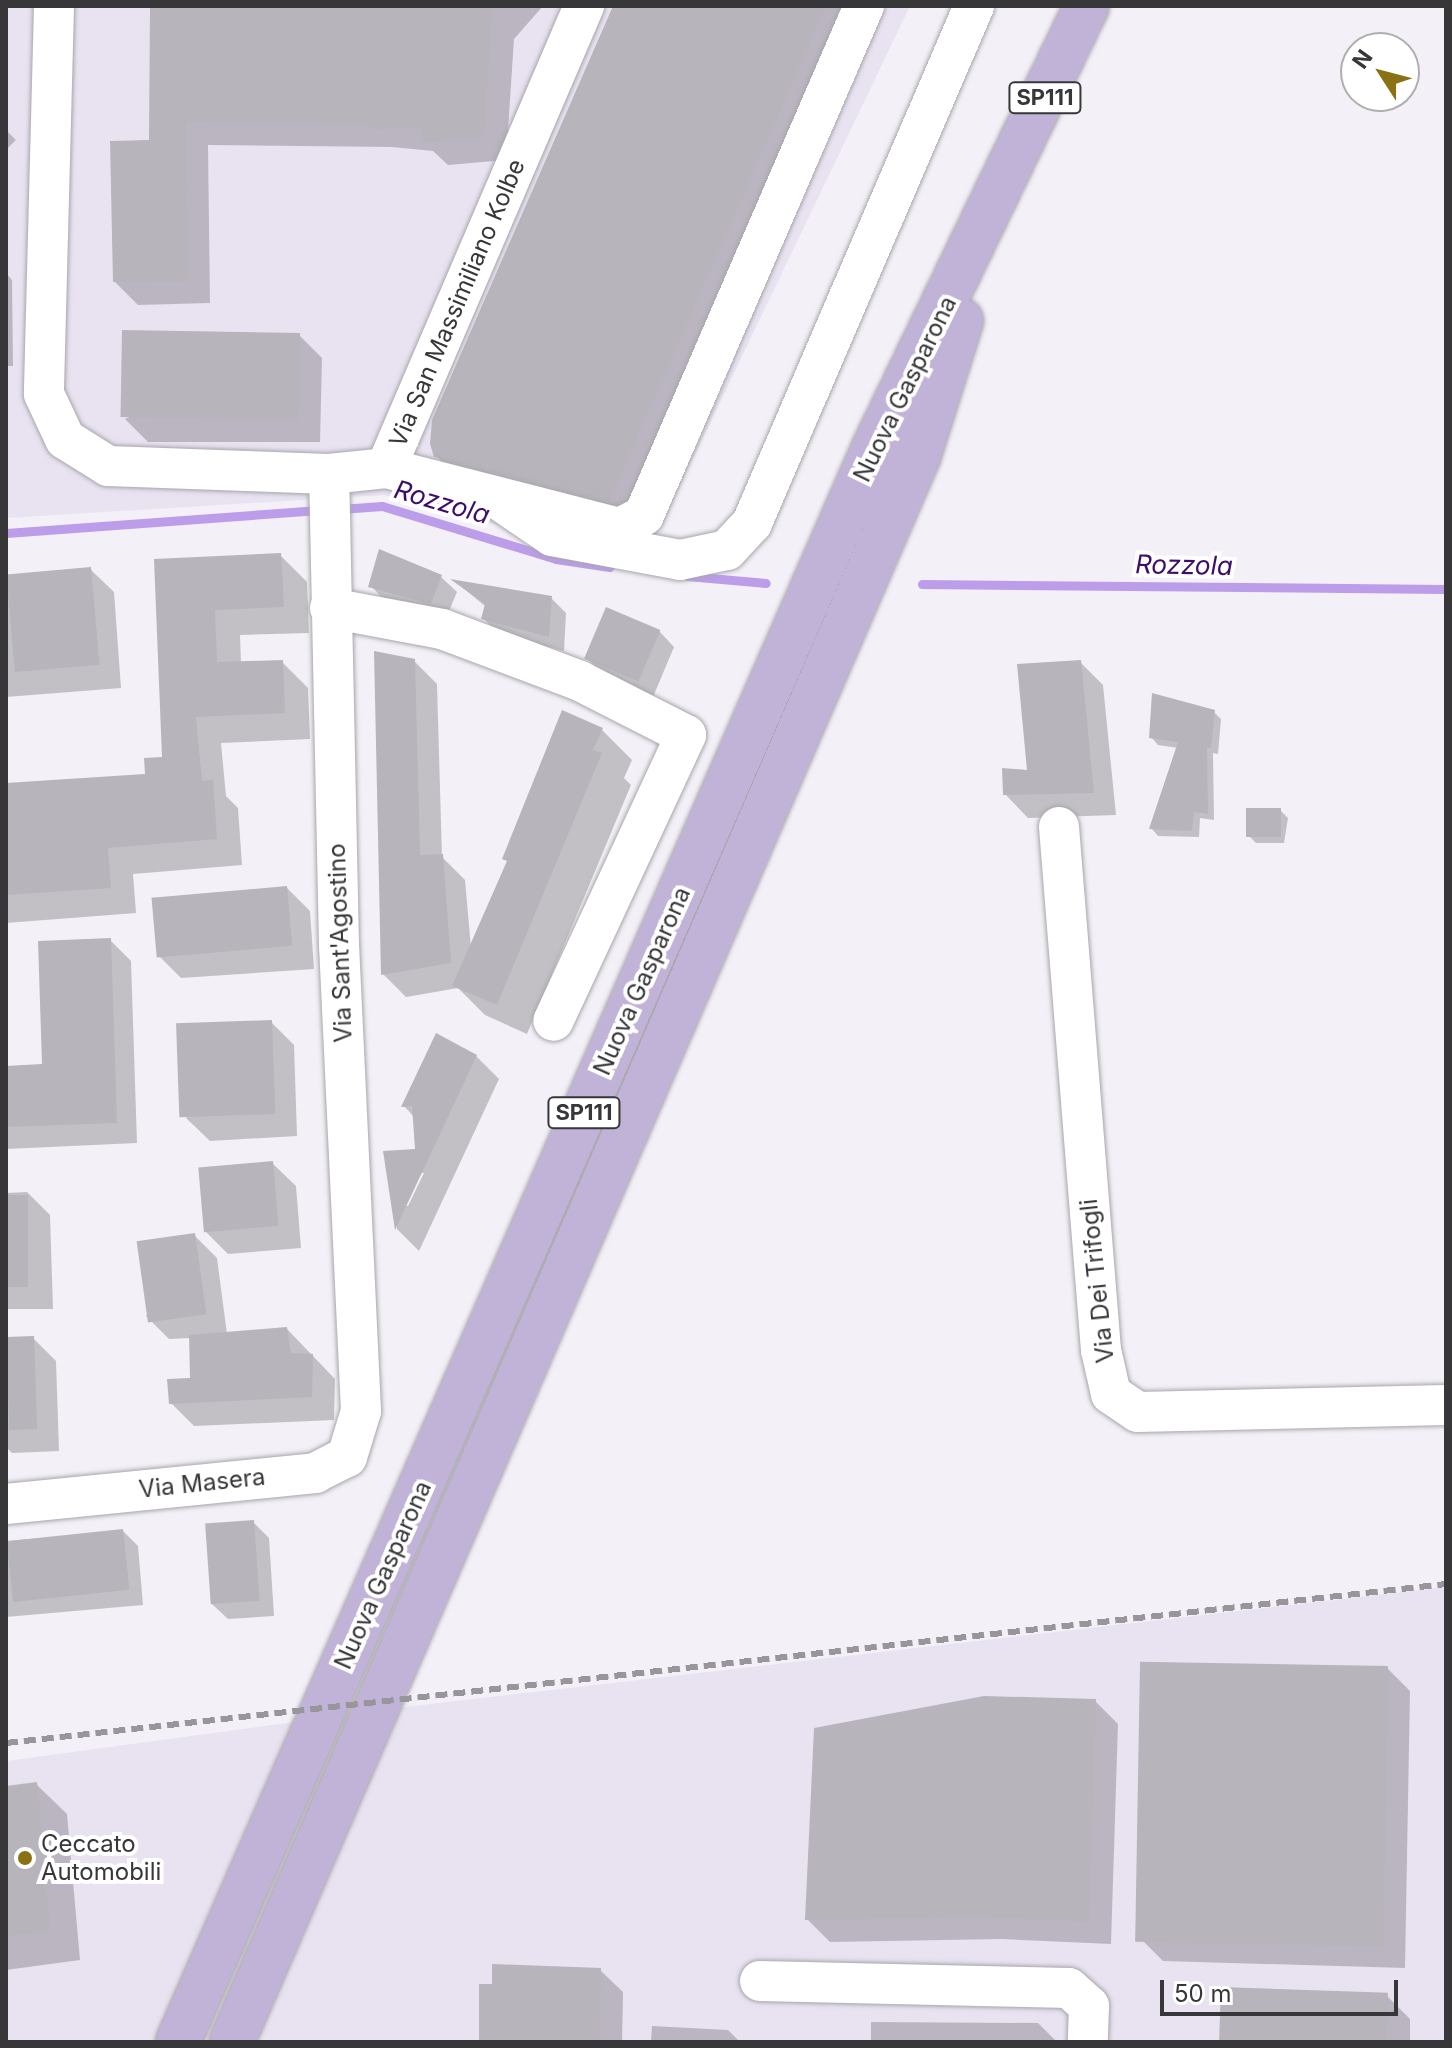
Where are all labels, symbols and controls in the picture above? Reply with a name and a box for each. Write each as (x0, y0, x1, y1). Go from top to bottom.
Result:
north arrow (1340, 32, 1420, 112)
text: N (1347, 45, 1378, 73)
road number: SP111 (1007, 80, 1083, 116)
street label: Via San Massimiliano Kolbe (383, 155, 531, 451)
street label: Nuova Gasparona (848, 291, 962, 487)
water label: Rozzola (391, 474, 493, 530)
water label: Rozzola (1135, 549, 1233, 581)
street label: Via Sant'Agostino (322, 843, 358, 1043)
street label: Nuova Gasparona (588, 882, 696, 1080)
road number: SP111 (546, 1095, 622, 1131)
street label: Via Dei Trifogli (1074, 1198, 1120, 1364)
street label: Via Masera (137, 1462, 267, 1504)
street label: Nuova Gasparona (329, 1476, 437, 1674)
place label: Ceccato Automobili (41, 1830, 161, 1886)
marker: Ceccato Automobili (16, 1849, 34, 1867)
scale bar (1164, 1964, 1402, 2014)
text: 50 m (1174, 1979, 1232, 2008)

